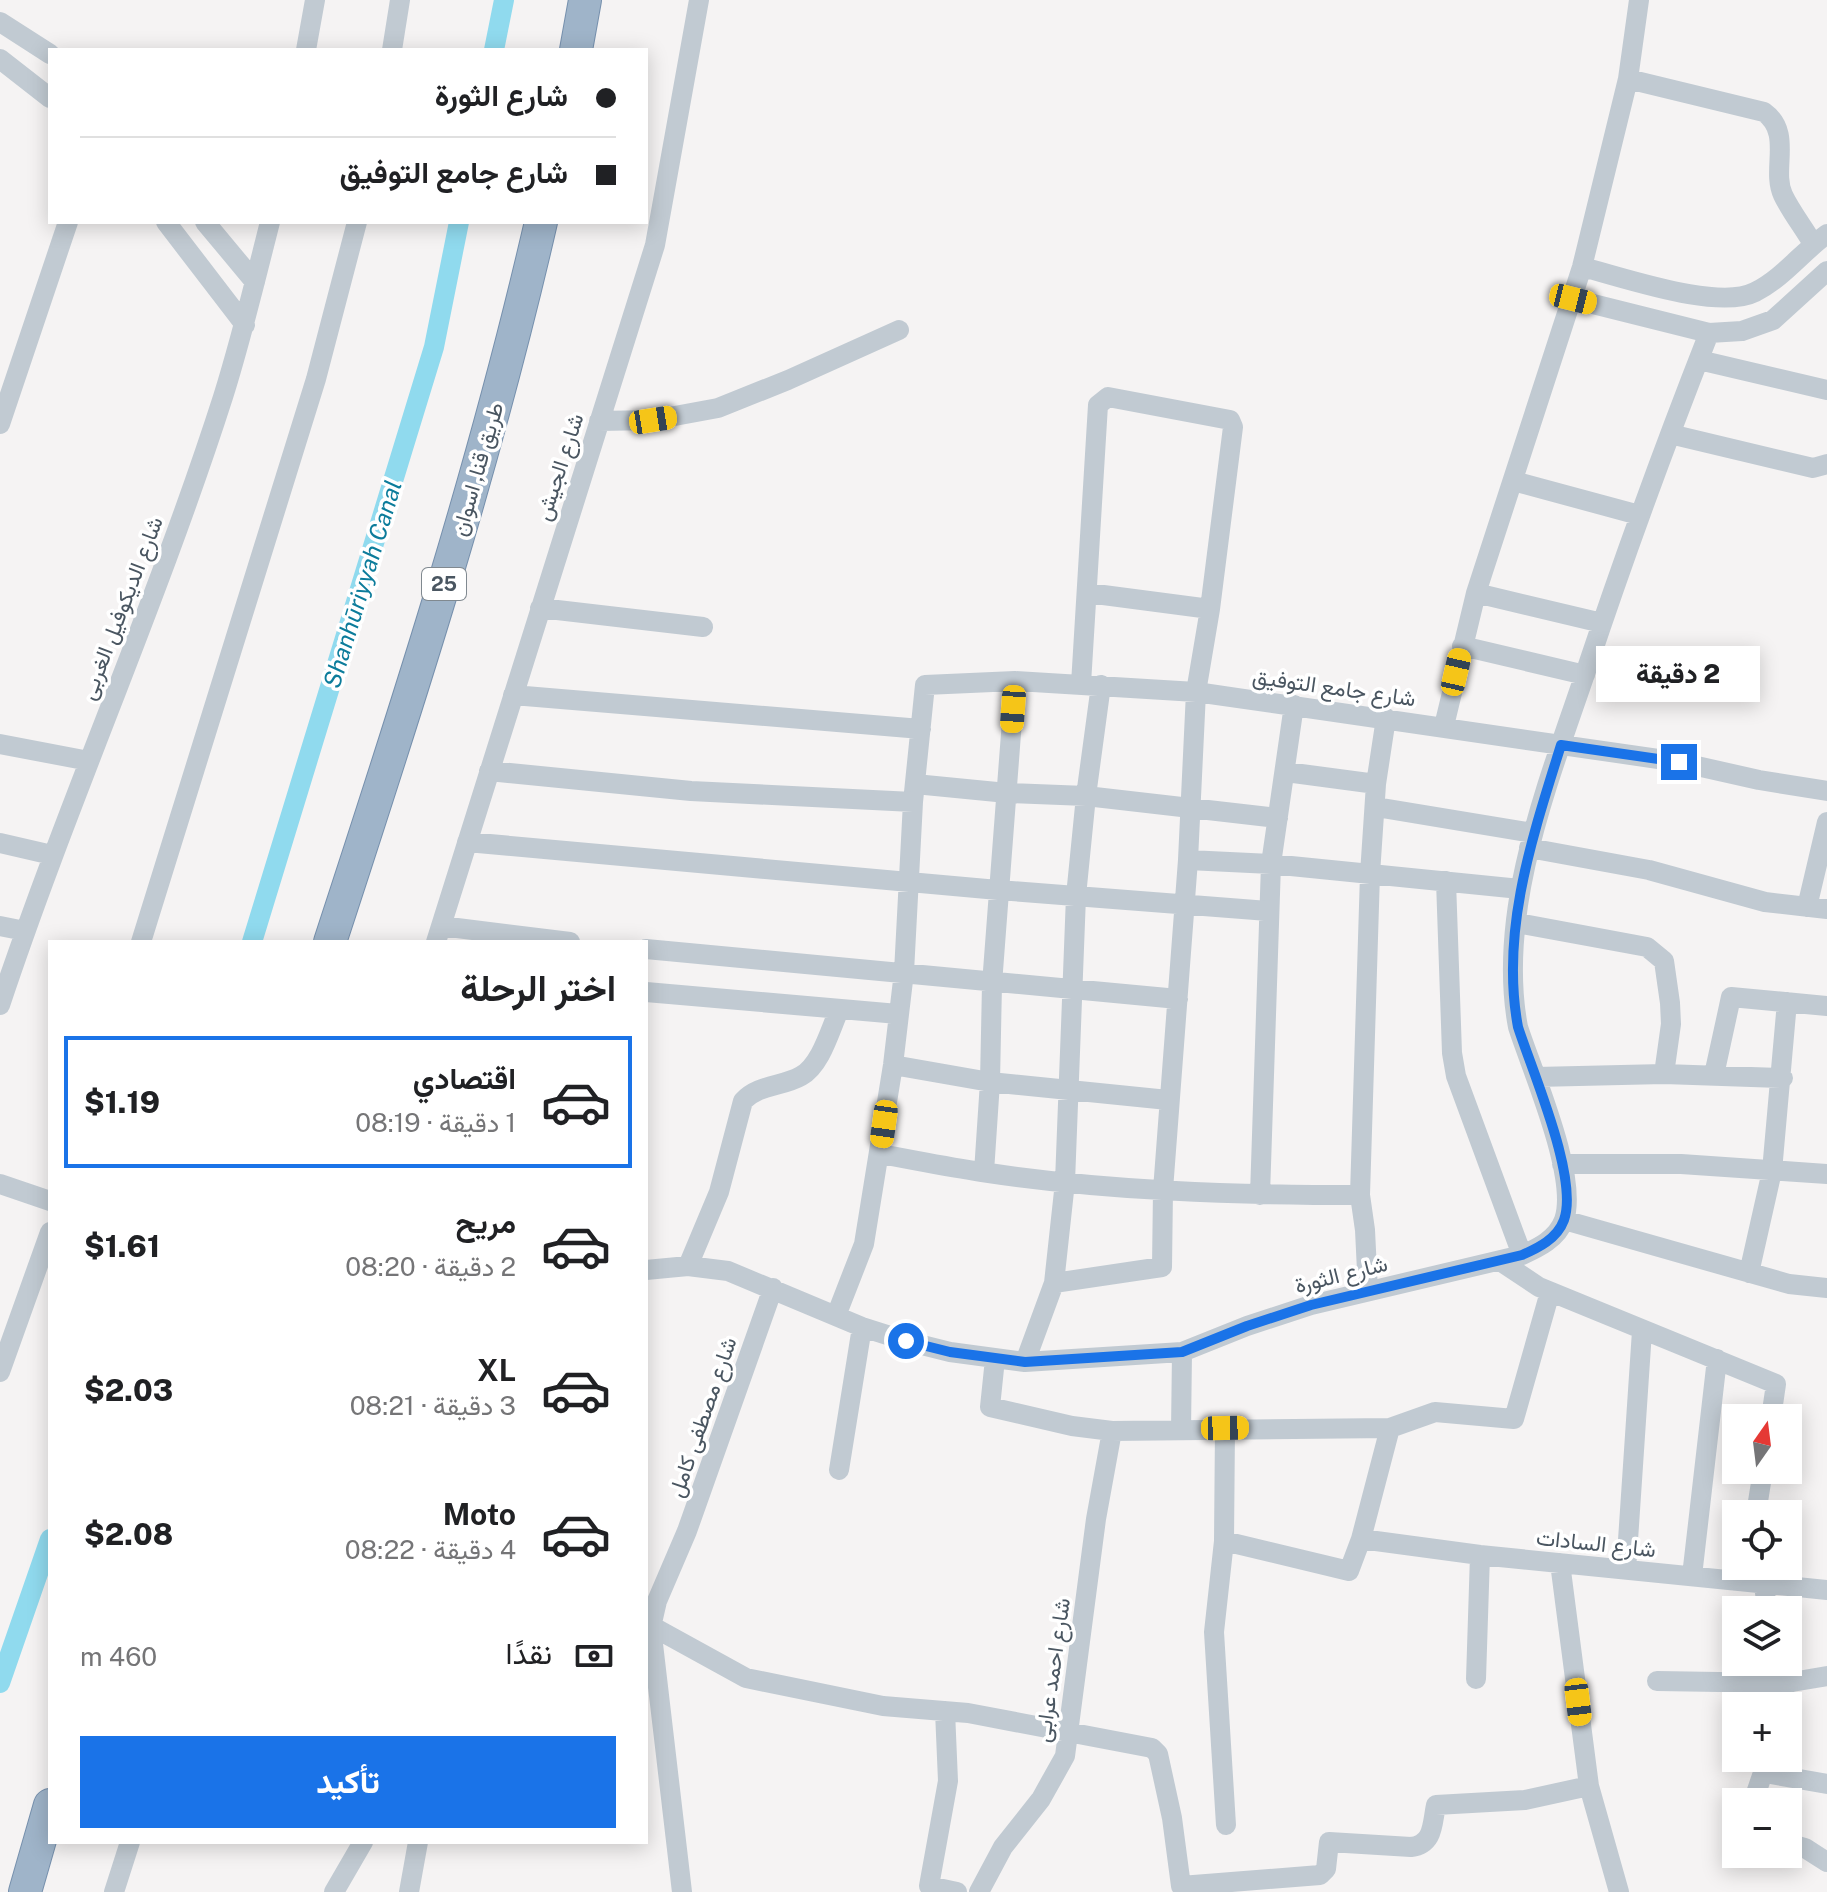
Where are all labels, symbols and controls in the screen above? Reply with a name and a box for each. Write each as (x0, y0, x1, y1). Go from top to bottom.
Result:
text: شارع الثورة (435, 77, 568, 113)
text: شارع جامع التوفيق (340, 154, 568, 190)
car (1547, 282, 1599, 316)
street label: طريق قنا, اسوان (445, 399, 509, 539)
car (627, 404, 679, 436)
street label: شارع الجيش (529, 410, 590, 525)
water label: Shanhūriyyah Canal (317, 477, 407, 691)
street label: شارع الديكوفيل الغربى (74, 513, 170, 704)
road number: 25 (422, 568, 466, 600)
car (1439, 646, 1473, 698)
callout: 2 دقيقة (1597, 646, 1761, 702)
text: 2 دقيقة (1636, 658, 1720, 689)
street label: شارع جامع التوفيق (1250, 663, 1417, 713)
car (999, 684, 1027, 734)
route end (1661, 744, 1697, 780)
text: اختر الرحلة (460, 967, 616, 1009)
text: اقتصادي (413, 1060, 516, 1096)
icon: car (540, 1066, 612, 1138)
text: $1.19 (84, 1084, 160, 1120)
car (869, 1099, 899, 1149)
text: 1 دقيقة · 08:19 (355, 1107, 516, 1138)
text: مريح (456, 1204, 516, 1240)
icon: car (540, 1210, 612, 1282)
text: $1.61 (84, 1228, 160, 1264)
street label: شارع الثورة (1292, 1250, 1391, 1300)
text: 2 دقيقة · 08:20 (345, 1251, 516, 1282)
route start (888, 1323, 924, 1359)
street label: شارع مصطفى كامل (662, 1334, 743, 1501)
text: XL (477, 1352, 516, 1388)
icon: car (540, 1354, 612, 1426)
text: $2.03 (84, 1372, 173, 1408)
text: 3 دقيقة · 08:21 (350, 1390, 516, 1421)
north arrow (1722, 1404, 1802, 1484)
map controls (1722, 1404, 1802, 1868)
car (1201, 1416, 1249, 1440)
text: Moto (443, 1496, 516, 1532)
icon: car (540, 1498, 612, 1570)
button: locate (1722, 1500, 1802, 1580)
text: $2.08 (84, 1516, 173, 1552)
street label: شارع السادات (1535, 1524, 1657, 1564)
text: 4 دقيقة · 08:22 (345, 1534, 516, 1565)
street label: شارع احمد عرابى (1029, 1596, 1077, 1744)
button: layers (1722, 1596, 1802, 1676)
icon: cash (572, 1634, 616, 1678)
text: نقدًا (506, 1635, 552, 1671)
text: 460 m (80, 1641, 157, 1672)
car (1563, 1677, 1593, 1727)
button: + (1722, 1692, 1802, 1772)
button: تأكيد (80, 1736, 616, 1828)
button: − (1722, 1788, 1802, 1868)

